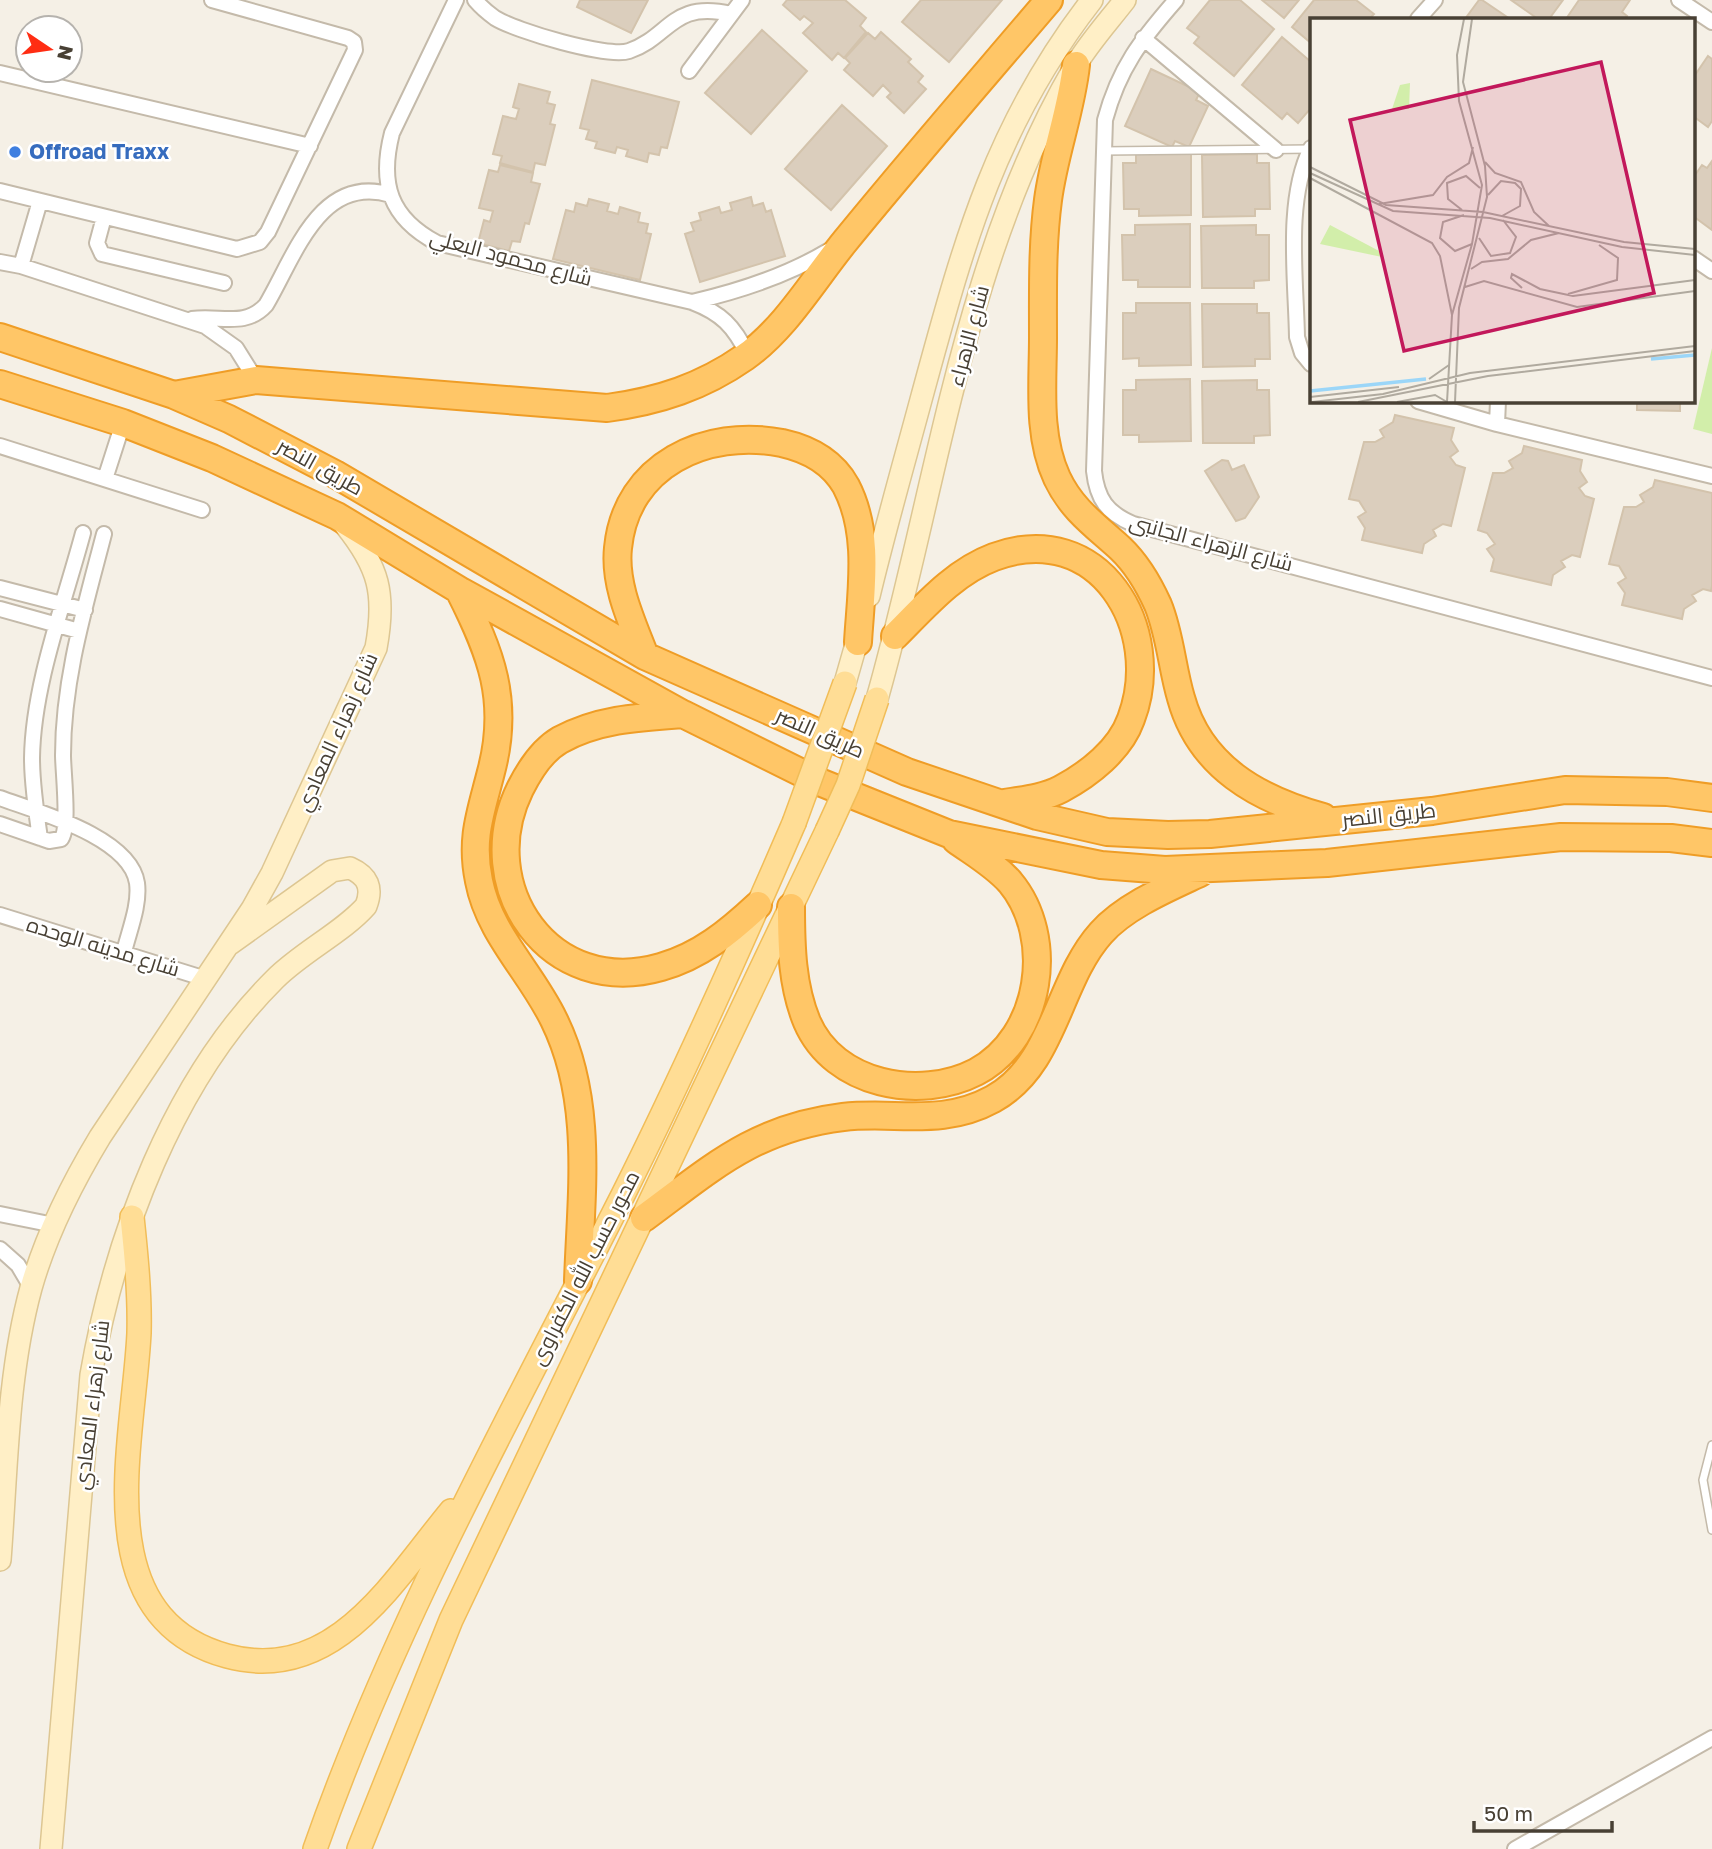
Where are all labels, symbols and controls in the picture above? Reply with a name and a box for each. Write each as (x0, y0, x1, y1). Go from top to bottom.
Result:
north arrow (14, 14, 84, 84)
inset map (1310, 18, 1694, 402)
text: N (53, 43, 79, 63)
place label: Offroad Traxx (29, 138, 169, 164)
marker: Offroad Traxx (7, 144, 23, 160)
street label: شارع محمود البعلي (426, 223, 595, 295)
street label: شارع الزهراء (942, 282, 996, 390)
street label: طريق النصر (272, 431, 368, 501)
street label: شارع الزهراء الجانبى (1126, 508, 1296, 578)
street label: شارع زهراء المعادي (289, 648, 386, 817)
street label: طريق النصر (771, 701, 869, 764)
street label: طريق النصر (1340, 796, 1437, 833)
street label: شارع مدينه الوحده (23, 910, 183, 984)
street label: محور حسب الله الكفراوى (524, 1166, 645, 1370)
street label: شارع زهراء المعادي (68, 1318, 118, 1492)
scale bar (1474, 1790, 1612, 1834)
text: 50 m (1484, 1800, 1533, 1826)

